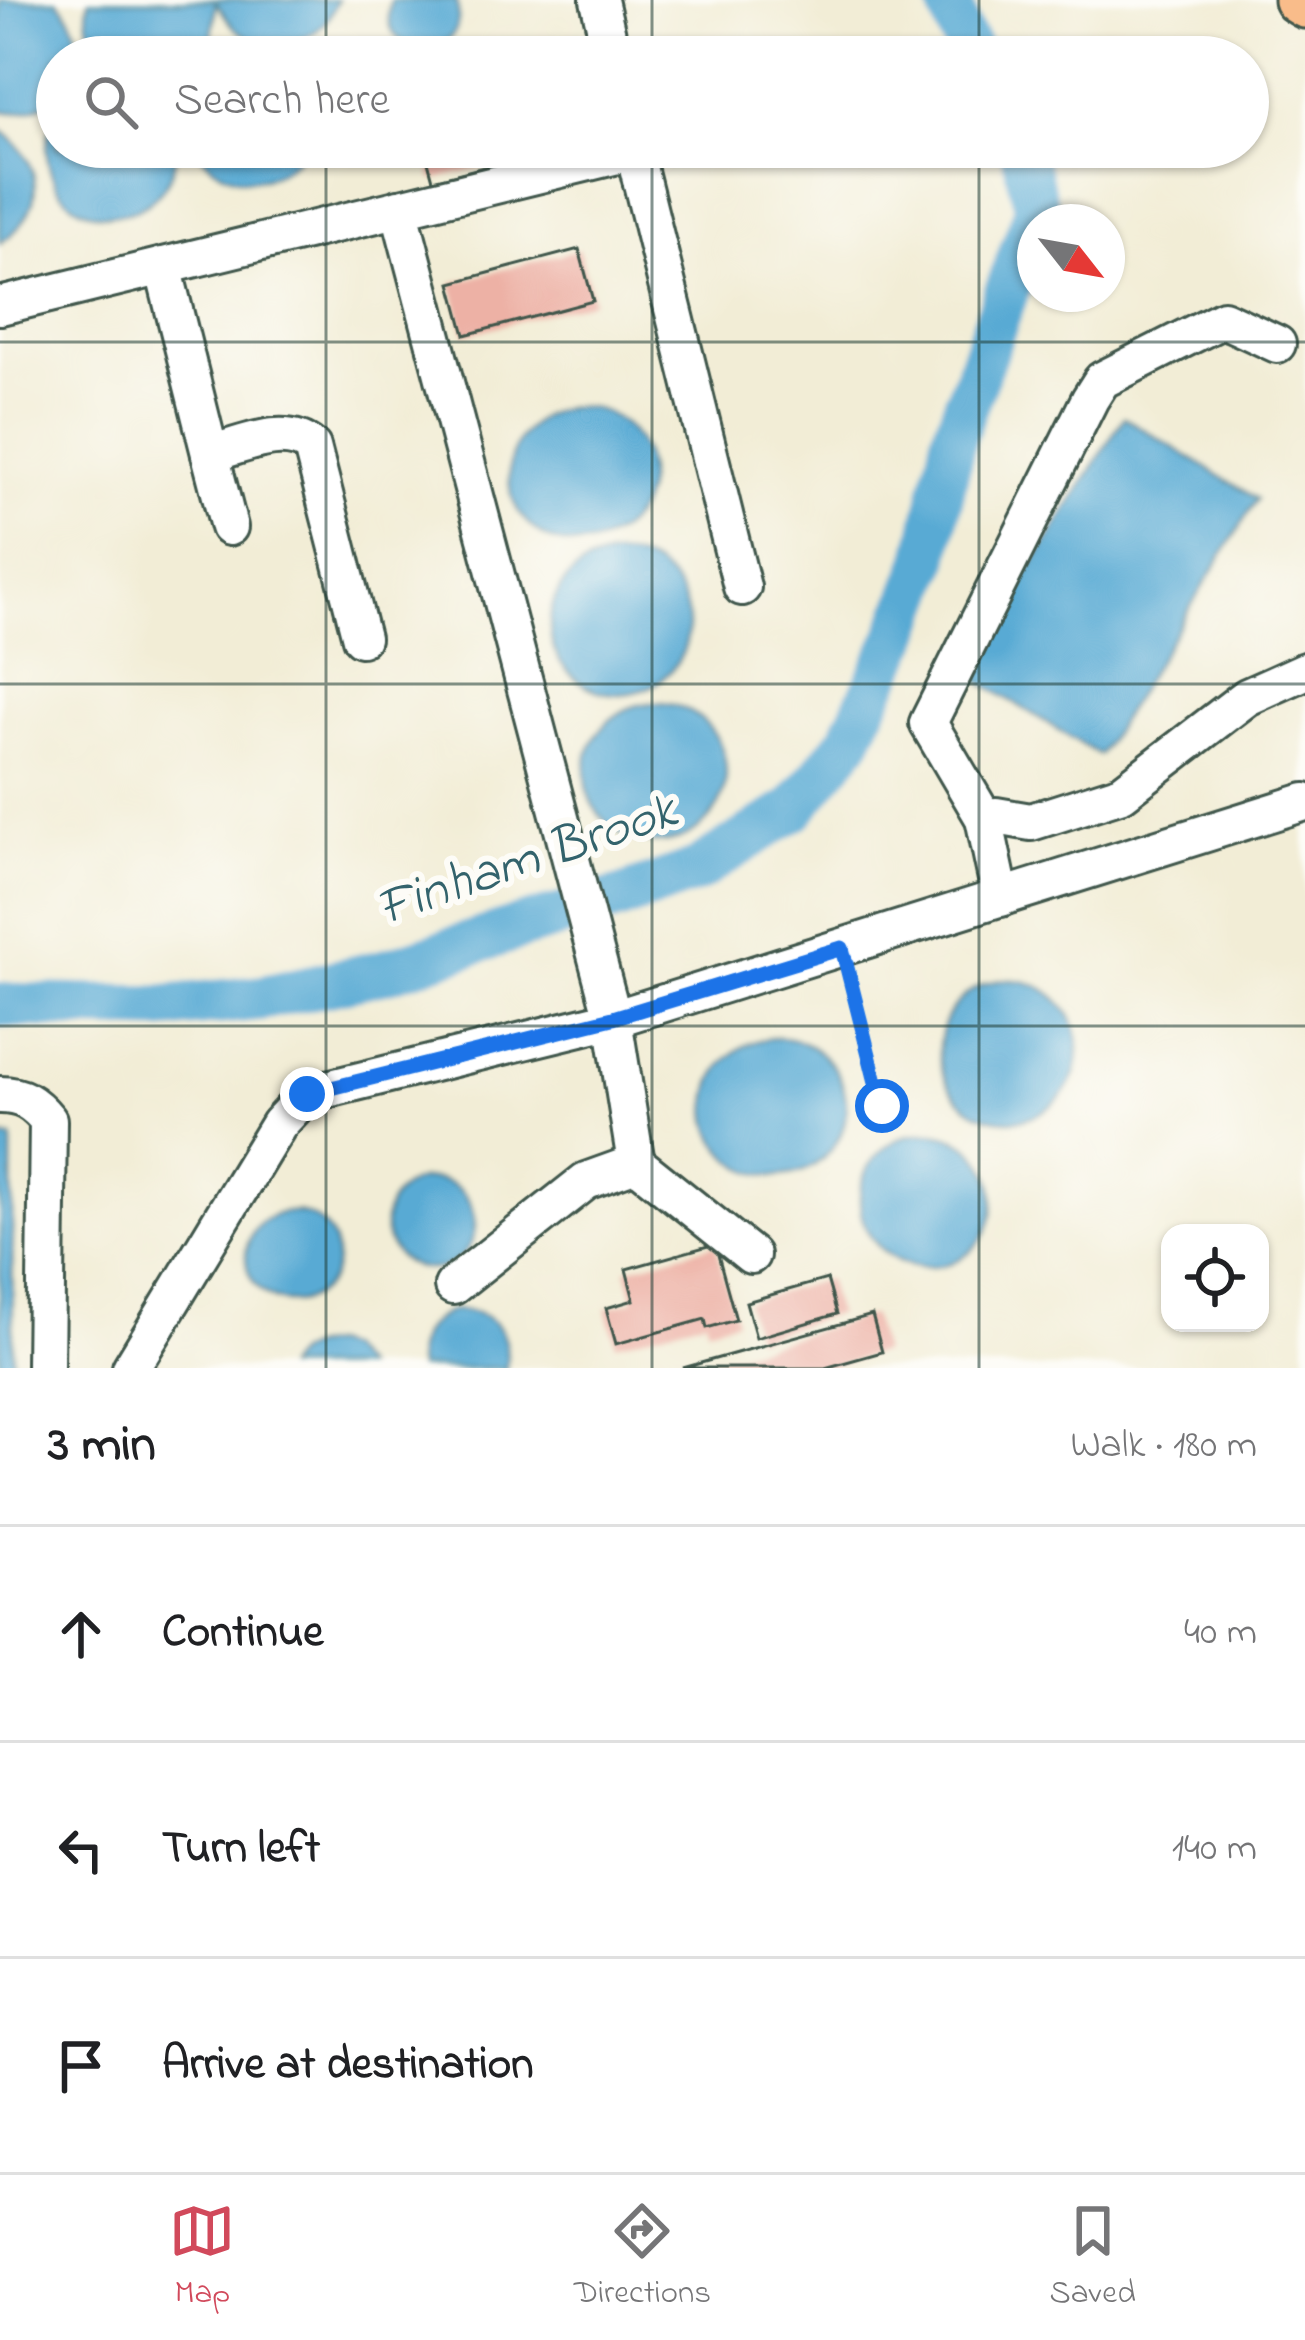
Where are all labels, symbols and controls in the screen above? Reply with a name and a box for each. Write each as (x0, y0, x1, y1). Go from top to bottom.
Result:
search box (36, 36, 1269, 168)
icon: search (78, 69, 144, 135)
text: Search here (174, 69, 390, 135)
north arrow (1017, 204, 1125, 312)
water label: Finham Brook (366, 773, 690, 950)
route end (280, 1067, 334, 1121)
route start (855, 1079, 909, 1133)
map controls (1161, 1224, 1269, 1332)
button: locate (1161, 1224, 1269, 1332)
text: 3 min (48, 1409, 156, 1484)
text: Walk · 180 m (1070, 1418, 1257, 1475)
icon: ahead (48, 1601, 114, 1667)
text: Continue (162, 1601, 323, 1667)
text: 40 m (1184, 1605, 1257, 1662)
icon: left (48, 1817, 114, 1883)
text: Turn left (162, 1817, 320, 1883)
text: 140 m (1172, 1821, 1257, 1878)
icon: arrive (48, 2033, 114, 2099)
text: Arrive at destination (162, 2033, 533, 2099)
tab: Map (169, 2198, 235, 2318)
tab: Directions (574, 2198, 711, 2318)
tab: Saved (1050, 2198, 1136, 2318)

